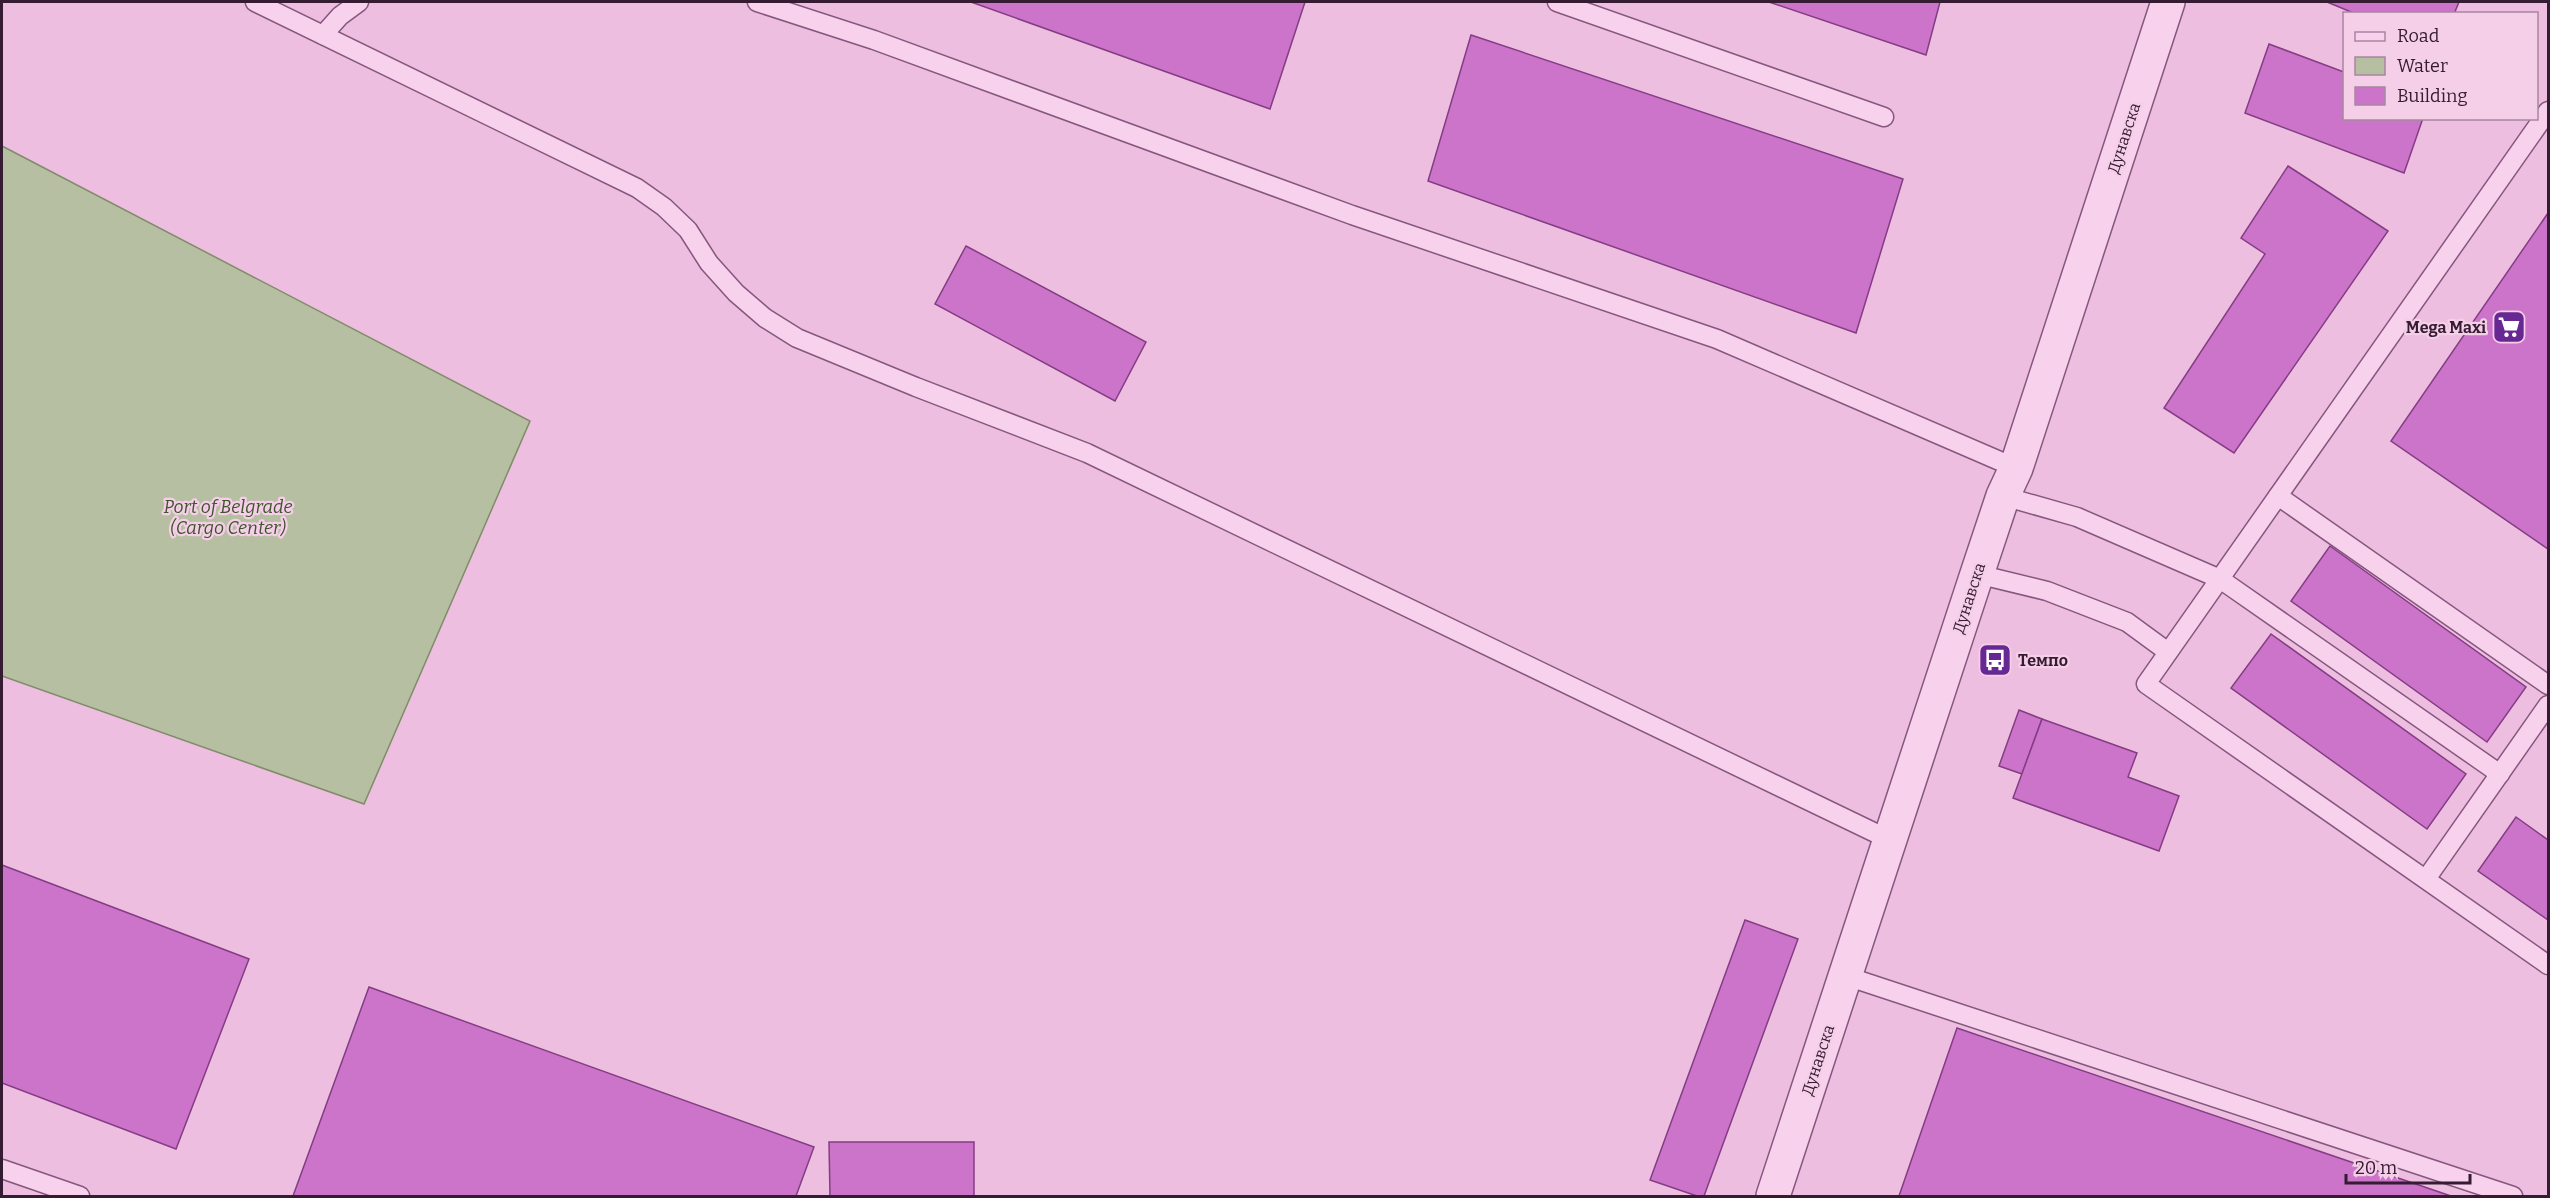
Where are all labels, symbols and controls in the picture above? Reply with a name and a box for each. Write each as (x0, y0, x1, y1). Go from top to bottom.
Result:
legend (2343, 12, 2538, 120)
text: Road (2397, 25, 2440, 47)
text: Water (2397, 55, 2448, 77)
text: Building (2397, 85, 2468, 107)
street label: Дунавска (2104, 100, 2144, 176)
supermarket icon: Mega Maxi (2491, 309, 2527, 345)
place label: Mega Maxi (2406, 318, 2486, 337)
water label: Port of Belgrade (Cargo Center) (163, 496, 293, 539)
street label: Дунавска (1949, 560, 1989, 636)
bus stop icon: Темпо (1977, 642, 2013, 678)
place label: Темпо (2018, 651, 2068, 670)
street label: Дунавска (1798, 1022, 1838, 1098)
scale bar (2346, 1147, 2470, 1185)
text: 20 m (2355, 1157, 2397, 1179)

